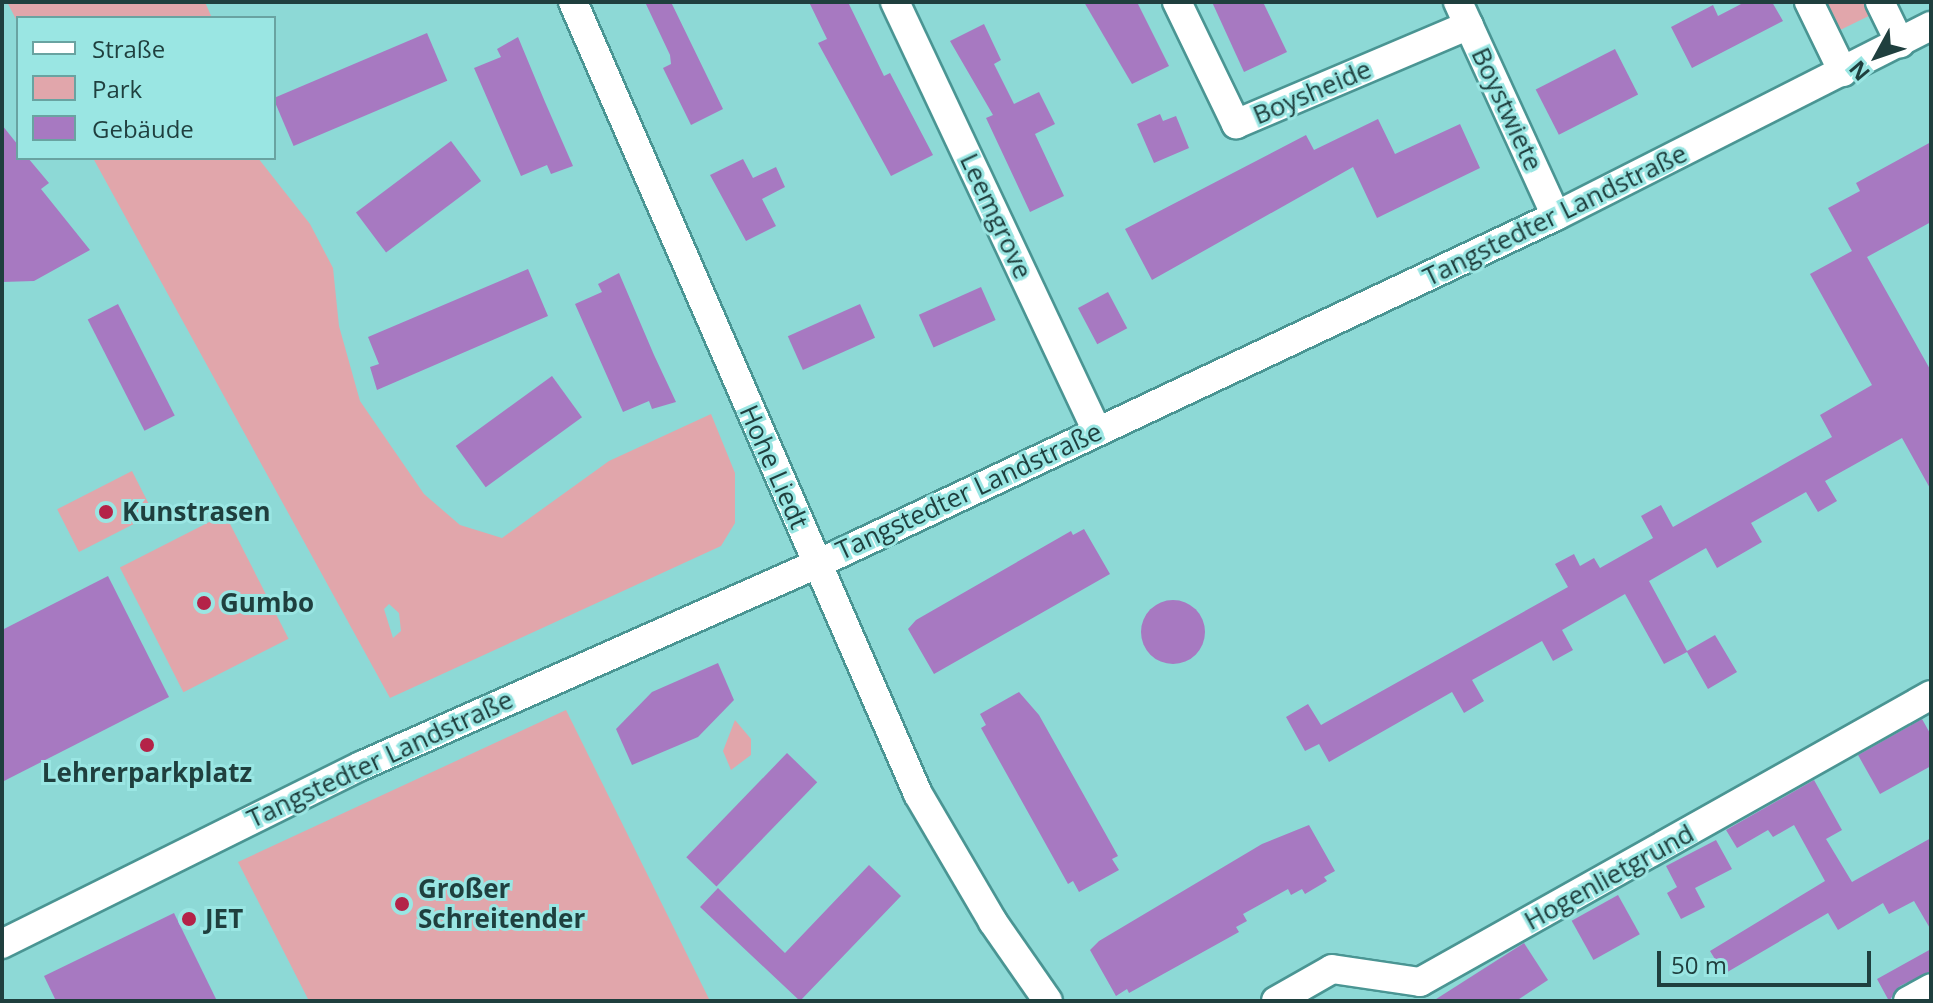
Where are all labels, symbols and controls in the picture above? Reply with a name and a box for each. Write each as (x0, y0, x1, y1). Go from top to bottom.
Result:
legend (16, 16, 276, 160)
north arrow (1837, 16, 1917, 96)
text: Straße (92, 32, 165, 65)
street label: Boystwiete (1465, 42, 1549, 176)
street label: Boysheide (1248, 53, 1376, 131)
text: N (1841, 55, 1876, 88)
text: Park (92, 72, 142, 105)
text: Gebäude (92, 112, 194, 145)
street label: Tangstedter Landstraße (1418, 137, 1692, 293)
street label: Leemgrove (953, 148, 1039, 284)
street label: Hohe Liedt (733, 400, 815, 534)
street label: Tangstedter Landstraße (831, 416, 1107, 566)
place label: Kunstrasen (122, 496, 271, 528)
marker: Kunstrasen (97, 503, 115, 521)
place label: Gumbo (220, 587, 314, 619)
marker: Gumbo (195, 594, 213, 612)
street label: Tangstedter Landstraße (242, 684, 518, 834)
marker: Lehrerparkplatz (138, 736, 156, 754)
place label: Lehrerparkplatz (42, 757, 252, 789)
street label: Hogenlietgrund (1519, 818, 1699, 936)
place label: Großer Schreitender (418, 873, 585, 934)
marker: Großer Schreitender (393, 895, 411, 913)
place label: JET (205, 903, 243, 935)
marker: JET (180, 910, 198, 928)
scale bar (1661, 935, 1875, 985)
text: 50 m (1671, 948, 1727, 981)

